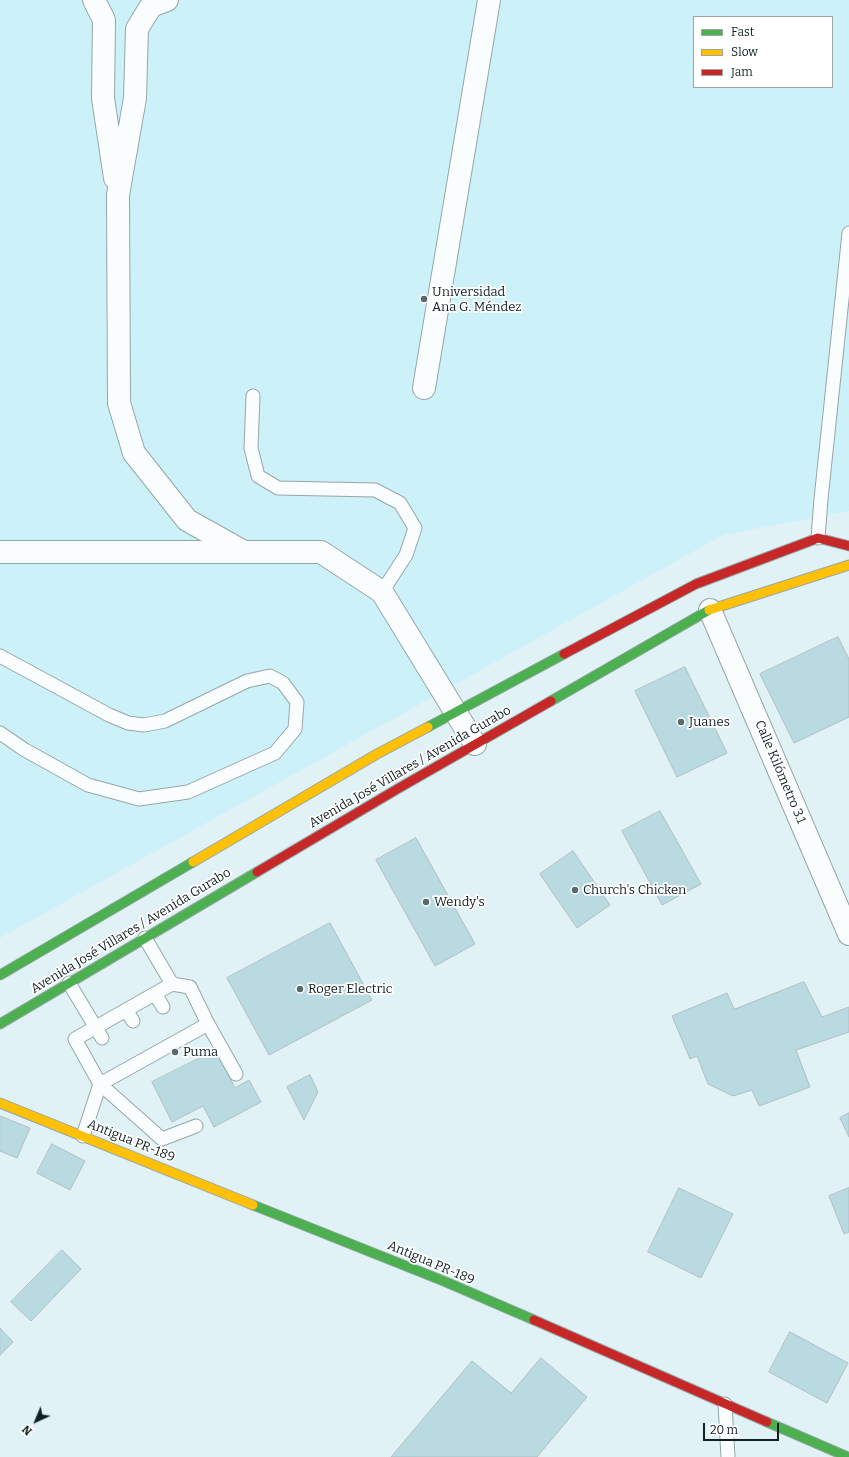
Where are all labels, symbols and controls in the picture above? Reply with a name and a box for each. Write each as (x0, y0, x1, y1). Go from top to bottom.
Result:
legend (693, 16, 833, 88)
text: Fast (731, 25, 754, 39)
text: Slow (731, 45, 758, 59)
text: Jam (731, 65, 753, 79)
place label: Universidad Ana G. Méndez (432, 284, 522, 315)
marker: Universidad Ana G. Méndez (419, 294, 429, 304)
street label: Avenida José Villares / Avenida Gurabo (306, 703, 514, 831)
place label: Juanes (689, 714, 730, 730)
marker: Juanes (676, 717, 686, 727)
street label: Calle Kilómetro 3.1 (751, 718, 809, 826)
street label: Avenida José Villares / Avenida Gurabo (28, 865, 234, 997)
place label: Church's Chicken (583, 882, 686, 898)
marker: Church's Chicken (570, 885, 580, 895)
place label: Wendy's (434, 894, 485, 910)
marker: Wendy's (421, 897, 431, 907)
place label: Roger Electric (308, 981, 393, 997)
marker: Roger Electric (295, 984, 305, 994)
place label: Puma (183, 1044, 218, 1060)
marker: Puma (170, 1047, 180, 1057)
street label: Antigua PR-189 (85, 1116, 177, 1166)
street label: Antigua PR-189 (385, 1238, 477, 1288)
north arrow (16, 1401, 56, 1441)
scale bar (705, 1415, 781, 1441)
text: N (20, 1422, 35, 1438)
text: 20 m (710, 1423, 738, 1437)

